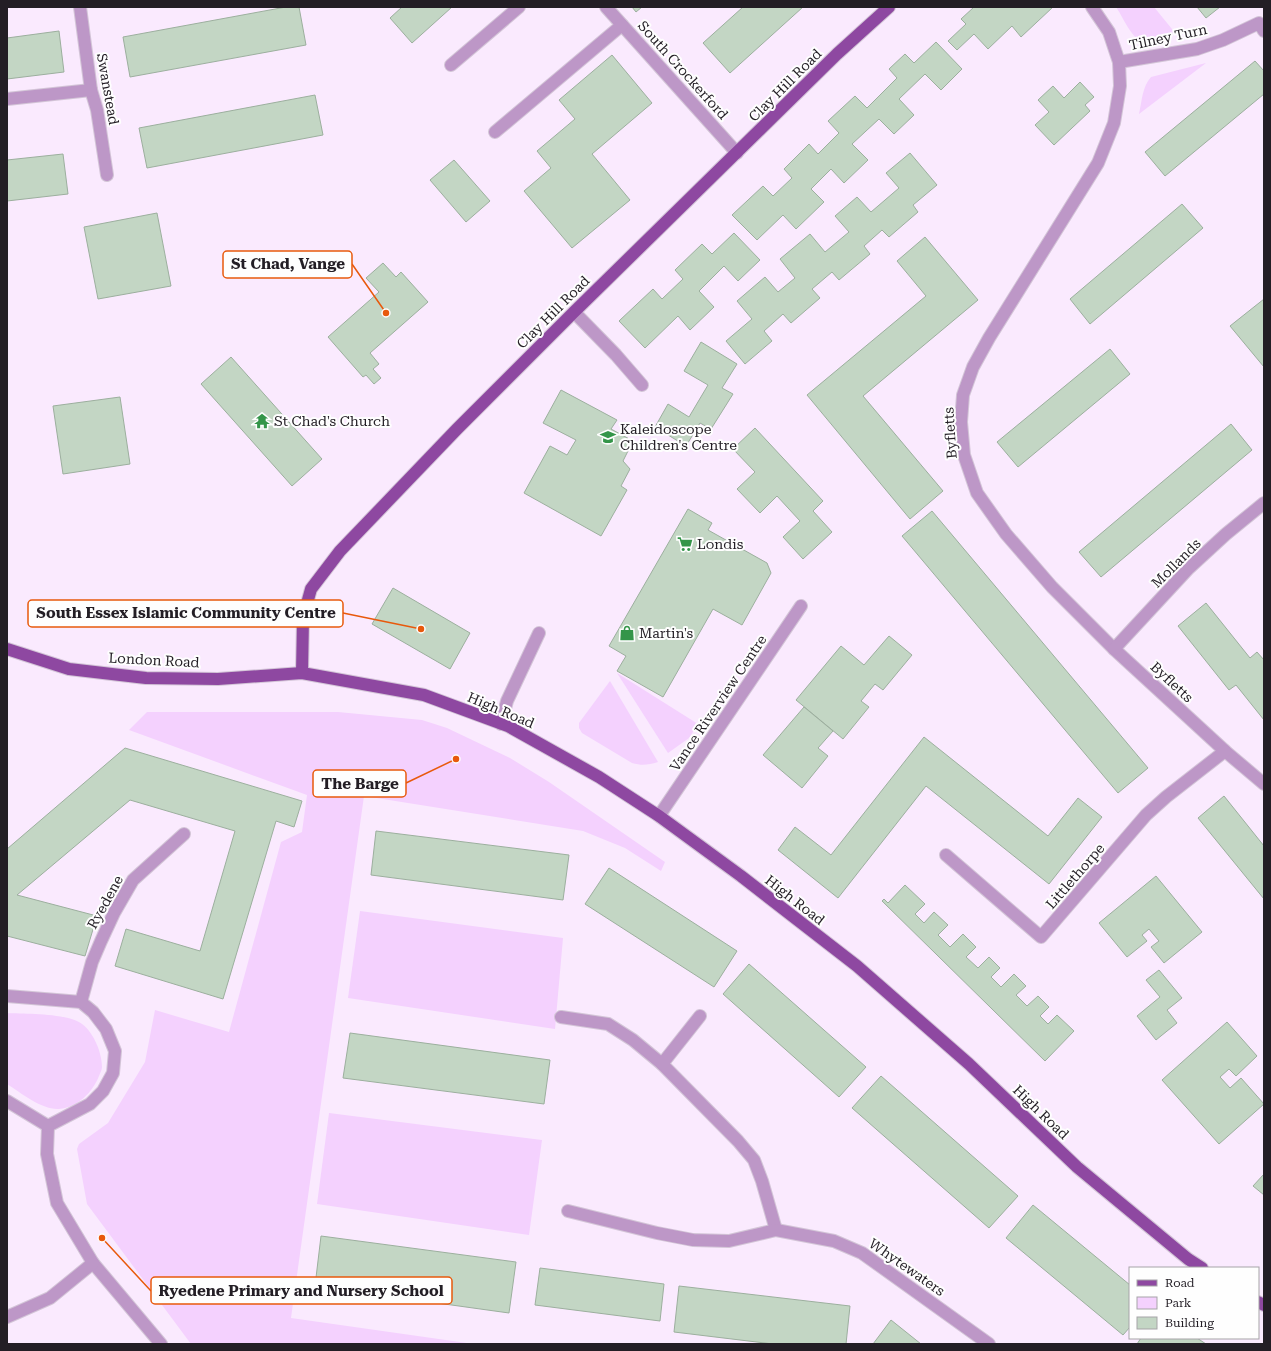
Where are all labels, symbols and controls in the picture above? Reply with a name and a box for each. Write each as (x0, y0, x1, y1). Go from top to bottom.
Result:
street label: South Crockerford (635, 18, 731, 122)
street label: Tilney Turn (1128, 21, 1208, 53)
street label: Clay Hill Road (745, 45, 825, 125)
street label: Swanstead (94, 52, 122, 126)
callout: St Chad, Vange (223, 251, 352, 278)
text: St Chad, Vange (231, 255, 345, 273)
street label: Clay Hill Road (513, 272, 593, 352)
street label: Byfletts (940, 406, 960, 459)
temple icon: St Chad's Church (253, 412, 271, 430)
place label: St Chad's Church (274, 413, 390, 429)
place label: Kaleidoscope Children's Centre (620, 421, 737, 453)
school or university icon: Kaleidoscope Children's Centre (599, 428, 617, 446)
supermarket icon: Londis (676, 535, 694, 553)
street label: Mollands (1148, 535, 1204, 591)
place label: Londis (697, 536, 744, 552)
callout: South Essex Islamic Community Centre (28, 600, 343, 627)
text: South Essex Islamic Community Centre (36, 604, 336, 622)
shop icon: Martin's (618, 624, 636, 642)
place label: Martin's (639, 625, 694, 641)
street label: Vance Riverview Centre (666, 632, 770, 774)
street label: London Road (108, 650, 200, 670)
street label: Byfletts (1148, 658, 1197, 706)
street label: High Road (465, 689, 537, 731)
callout: The Barge (313, 770, 406, 797)
text: The Barge (321, 775, 399, 793)
street label: Littlethorpe (1042, 840, 1108, 912)
street label: Ryedene (84, 872, 126, 931)
street label: High Road (762, 872, 828, 928)
street label: High Road (1010, 1082, 1072, 1142)
street label: Whytewaters (866, 1235, 948, 1299)
legend (1129, 1267, 1259, 1339)
text: Road (1165, 1276, 1195, 1290)
callout: Ryedene Primary and Nursery School (151, 1277, 452, 1304)
text: Ryedene Primary and Nursery School (158, 1282, 444, 1300)
text: Park (1165, 1296, 1192, 1310)
text: Building (1165, 1316, 1214, 1330)

